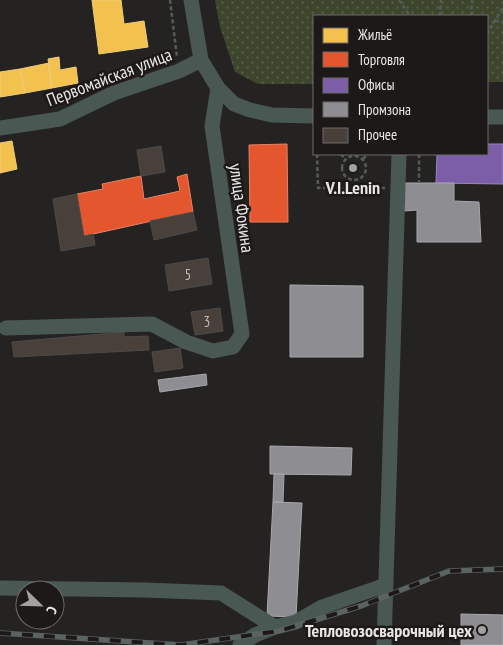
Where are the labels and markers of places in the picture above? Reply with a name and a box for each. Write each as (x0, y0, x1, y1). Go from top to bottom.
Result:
marker: V.I.Lenin (347, 162, 359, 174)
place label: V.I.Lenin (325, 176, 380, 199)
place label: Тепловозосварочный цех (305, 619, 472, 642)
marker: Тепловозосварочный цех (476, 624, 488, 636)

